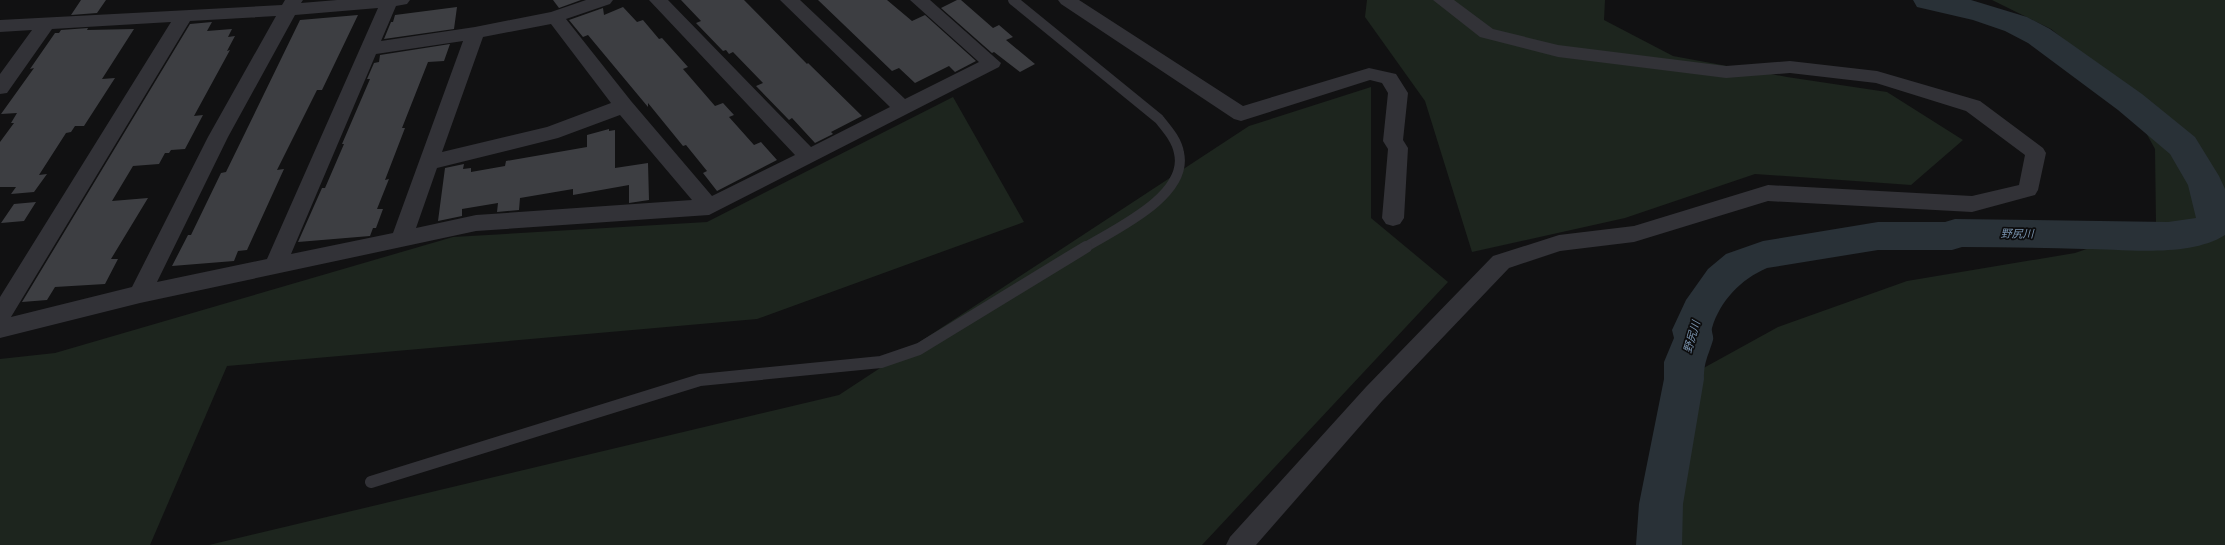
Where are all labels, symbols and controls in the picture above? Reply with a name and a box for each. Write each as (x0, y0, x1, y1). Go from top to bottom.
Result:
water label: 野尻川 (2000, 227, 2035, 241)
water label: 野尻川 (1681, 318, 1703, 355)

